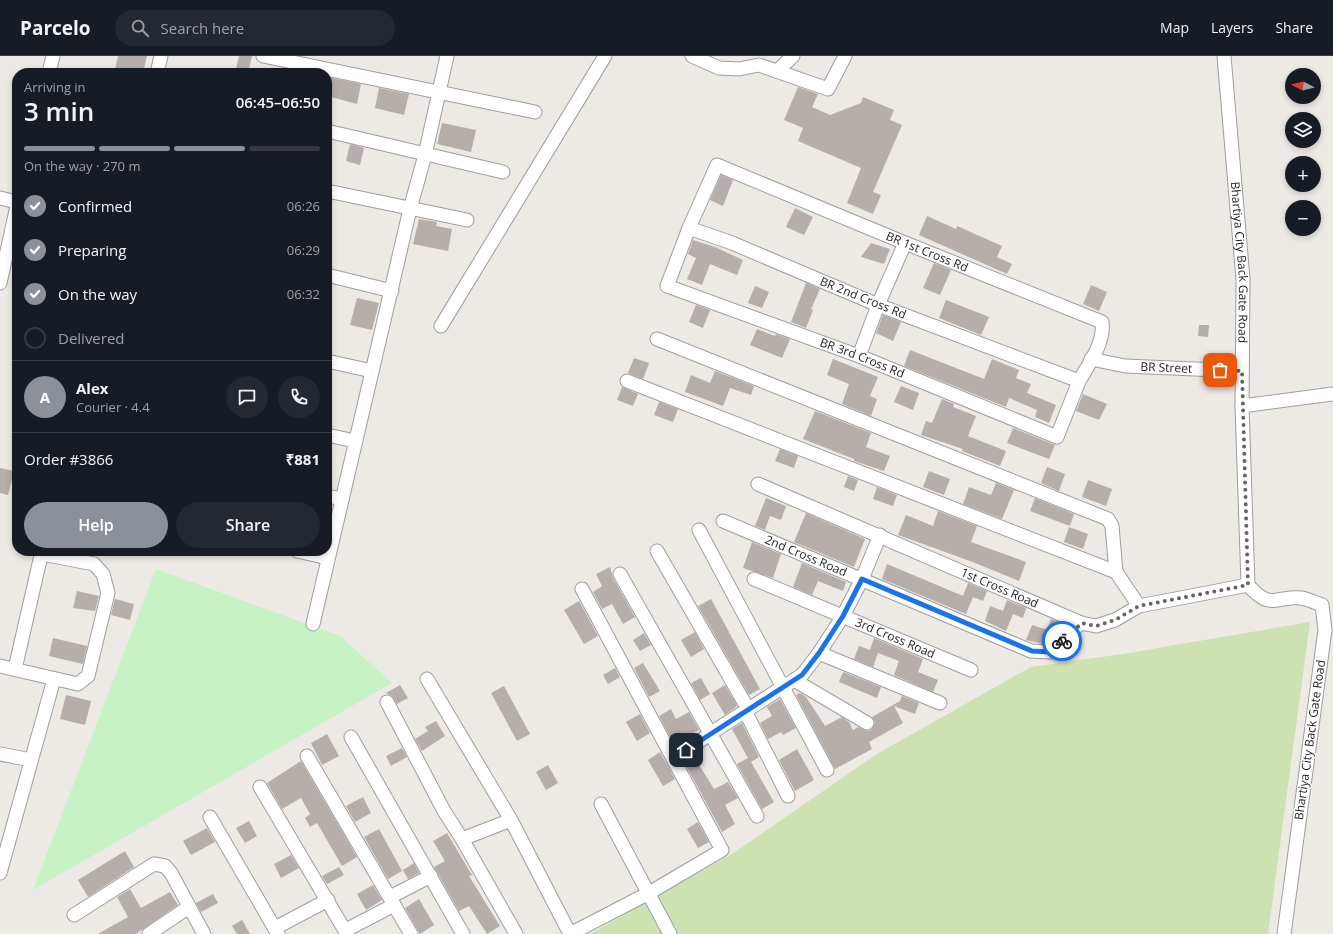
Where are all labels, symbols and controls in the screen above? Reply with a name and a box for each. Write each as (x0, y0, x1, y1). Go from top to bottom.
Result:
search box (115, 10, 395, 46)
text: Parcelo (20, 15, 91, 41)
icon: search (129, 17, 151, 39)
text: Search here (161, 18, 244, 38)
text: Map (1160, 18, 1189, 37)
text: Layers (1211, 18, 1253, 37)
text: Share (1275, 18, 1313, 37)
north arrow (1285, 68, 1321, 104)
map controls (1285, 68, 1321, 236)
text: Arriving in (24, 78, 86, 96)
text: 06:45–06:50 (236, 92, 320, 112)
text: 3 min (24, 93, 94, 129)
button: layers (1285, 112, 1321, 148)
button: + (1285, 156, 1321, 192)
text: On the way · 270 m (24, 157, 140, 175)
street label: Bhartiya City Back Gate Road (1227, 181, 1252, 343)
icon: check (24, 195, 46, 217)
text: Confirmed (58, 196, 132, 216)
text: 06:26 (287, 197, 320, 215)
button: − (1285, 200, 1321, 236)
street label: BR 1st Cross Rd (884, 227, 971, 276)
icon: check (24, 239, 46, 261)
text: Preparing (58, 240, 126, 260)
text: 06:29 (287, 241, 320, 259)
street label: BR 2nd Cross Rd (817, 272, 909, 323)
icon: check (24, 283, 46, 305)
text: On the way (58, 284, 137, 304)
text: 06:32 (287, 285, 320, 303)
text: Delivered (58, 328, 125, 348)
street label: BR 3rd Cross Rd (818, 333, 907, 382)
pin (1203, 353, 1237, 387)
street label: BR Street (1140, 358, 1193, 377)
icon: bag (1209, 359, 1231, 381)
button: chat (226, 376, 268, 418)
button: phone (278, 376, 320, 418)
text: Alex (76, 378, 108, 398)
text: A (40, 387, 50, 407)
text: Courier · 4.4 (76, 398, 150, 416)
text: Order #3866 (24, 449, 113, 469)
text: ₹881 (286, 449, 320, 469)
button: Help (24, 502, 168, 548)
button: Share (176, 502, 320, 548)
street label: 2nd Cross Road (762, 531, 850, 580)
street label: 1st Cross Road (958, 563, 1041, 612)
street label: 3rd Cross Road (853, 613, 938, 662)
courier (1042, 621, 1082, 661)
icon: bike (1051, 630, 1073, 652)
street label: Bhartiya City Back Gate Road (1290, 659, 1329, 821)
pin (669, 733, 703, 767)
icon: home (675, 739, 697, 761)

